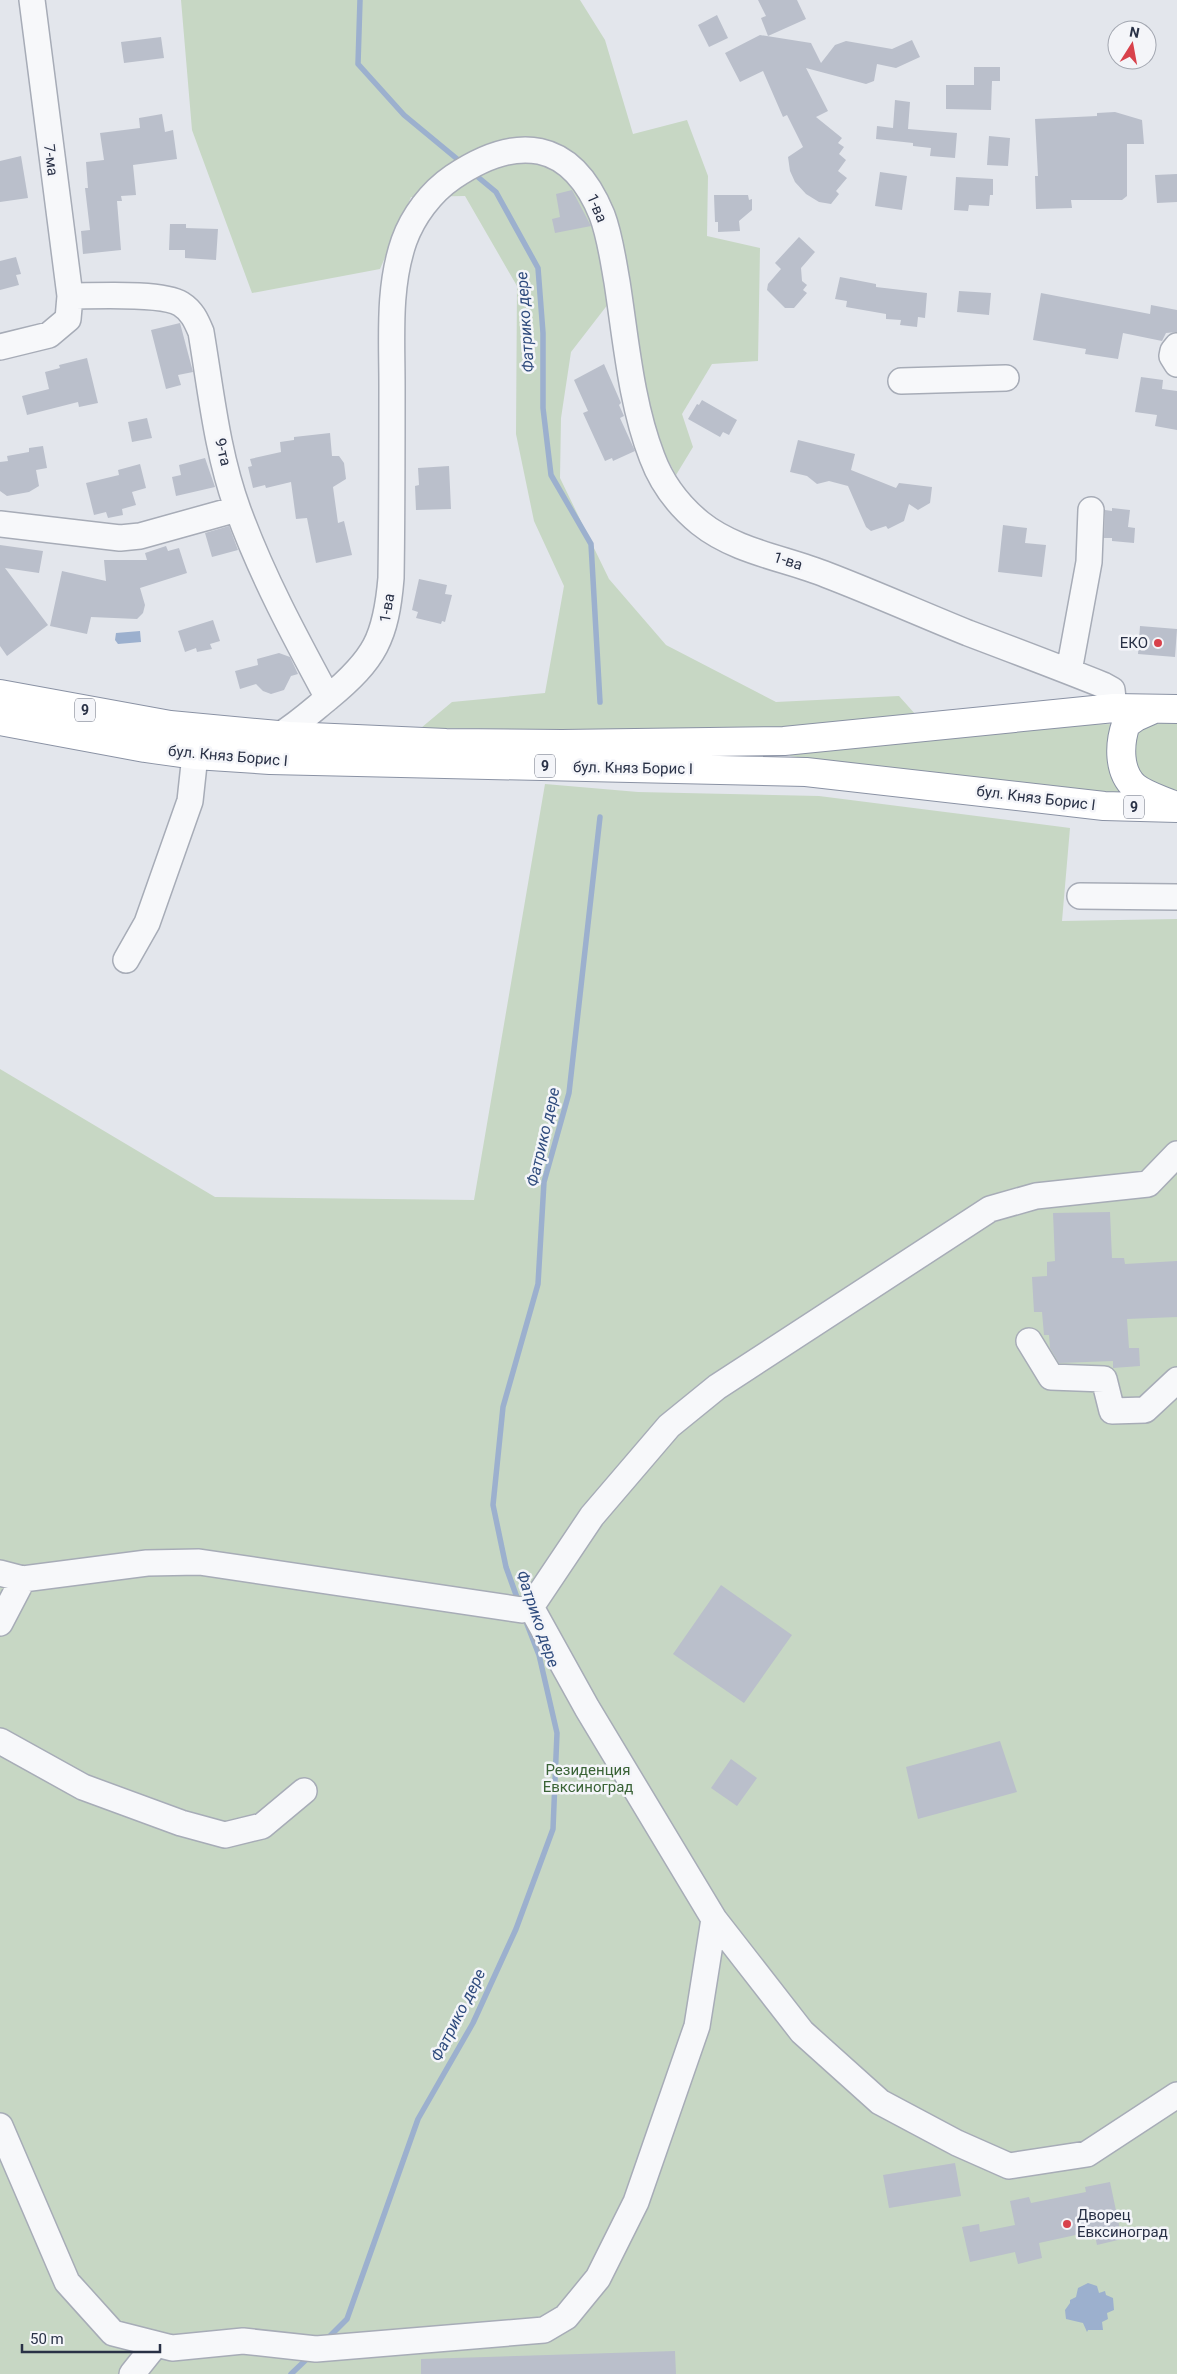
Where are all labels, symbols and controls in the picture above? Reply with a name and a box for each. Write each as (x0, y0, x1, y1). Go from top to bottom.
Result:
north arrow (1107, 20, 1157, 70)
text: N (1128, 23, 1141, 41)
street label: 7-ма (40, 143, 62, 177)
street label: 1-ва (583, 191, 611, 225)
water label: Фатрико дере (512, 271, 538, 373)
street label: 9-та (211, 436, 235, 468)
street label: 1-ва (771, 548, 805, 574)
street label: 1-ва (376, 592, 398, 624)
place label: ЕКО (1120, 634, 1148, 652)
marker: ЕКО (1152, 637, 1164, 649)
road number: 9 (75, 698, 95, 722)
street label: бул. Княз Борис I (167, 742, 289, 770)
road number: 9 (535, 754, 555, 778)
street label: бул. Княз Борис I (573, 758, 693, 778)
street label: бул. Княз Борис I (975, 782, 1097, 814)
road number: 9 (1124, 796, 1144, 819)
water label: Фатрико дере (522, 1086, 564, 1188)
water label: Фатрико дере (513, 1568, 563, 1670)
park label: Резиденция Евксиноград (543, 1761, 633, 1796)
water label: Фатрико дере (427, 1966, 489, 2064)
place label: Дворец Евксиноград (1077, 2206, 1168, 2241)
marker: Дворец Евксиноград (1061, 2218, 1073, 2230)
scale bar (22, 2322, 160, 2354)
text: 50 m (30, 2330, 64, 2348)

